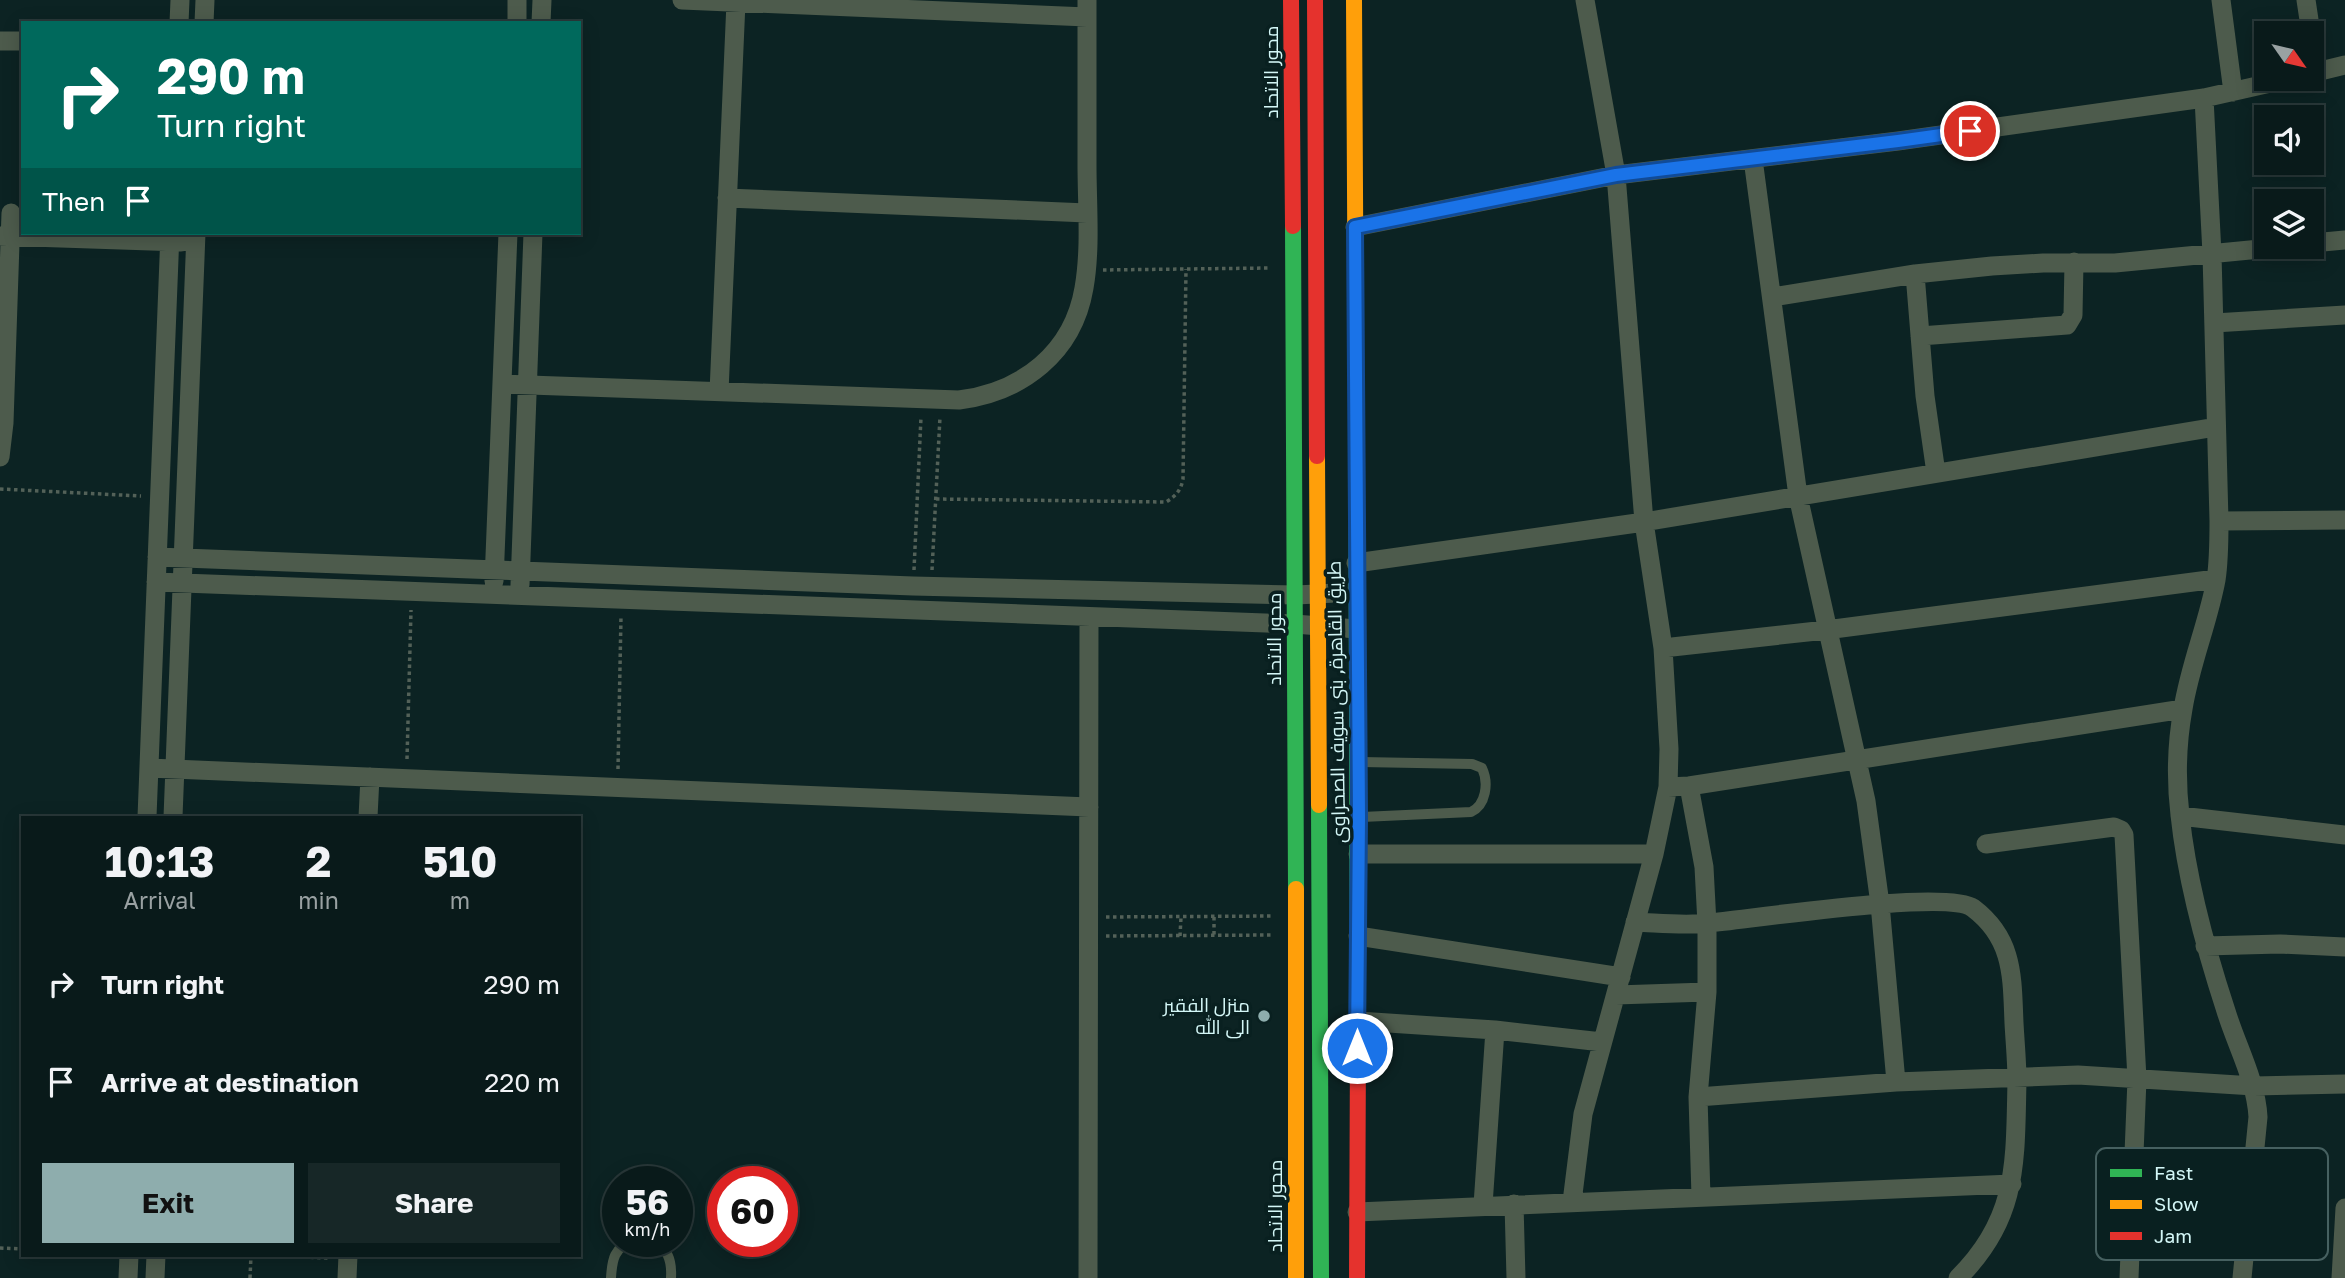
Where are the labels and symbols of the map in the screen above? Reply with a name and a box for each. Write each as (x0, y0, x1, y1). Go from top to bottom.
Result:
north arrow (2254, 21, 2324, 91)
street label: محور الاتحاد (1259, 25, 1283, 119)
pin (1940, 101, 2000, 161)
street label: طريق القاهرة, بنى سويف الصحراوى (1322, 561, 1351, 843)
street label: محور الاتحاد (1262, 592, 1286, 686)
place label: منزل الفقير الى الله (1162, 993, 1250, 1039)
marker: منزل الفقير الى الله (1256, 1008, 1272, 1024)
position arrow (1320, 1011, 1394, 1085)
legend (2096, 1148, 2328, 1260)
street label: محور الاتحاد (1263, 1159, 1287, 1253)
text: Fast (2154, 1161, 2193, 1184)
speed limit sign: 60 (707, 1166, 798, 1257)
text: Slow (2154, 1192, 2199, 1215)
text: Jam (2154, 1224, 2192, 1247)

